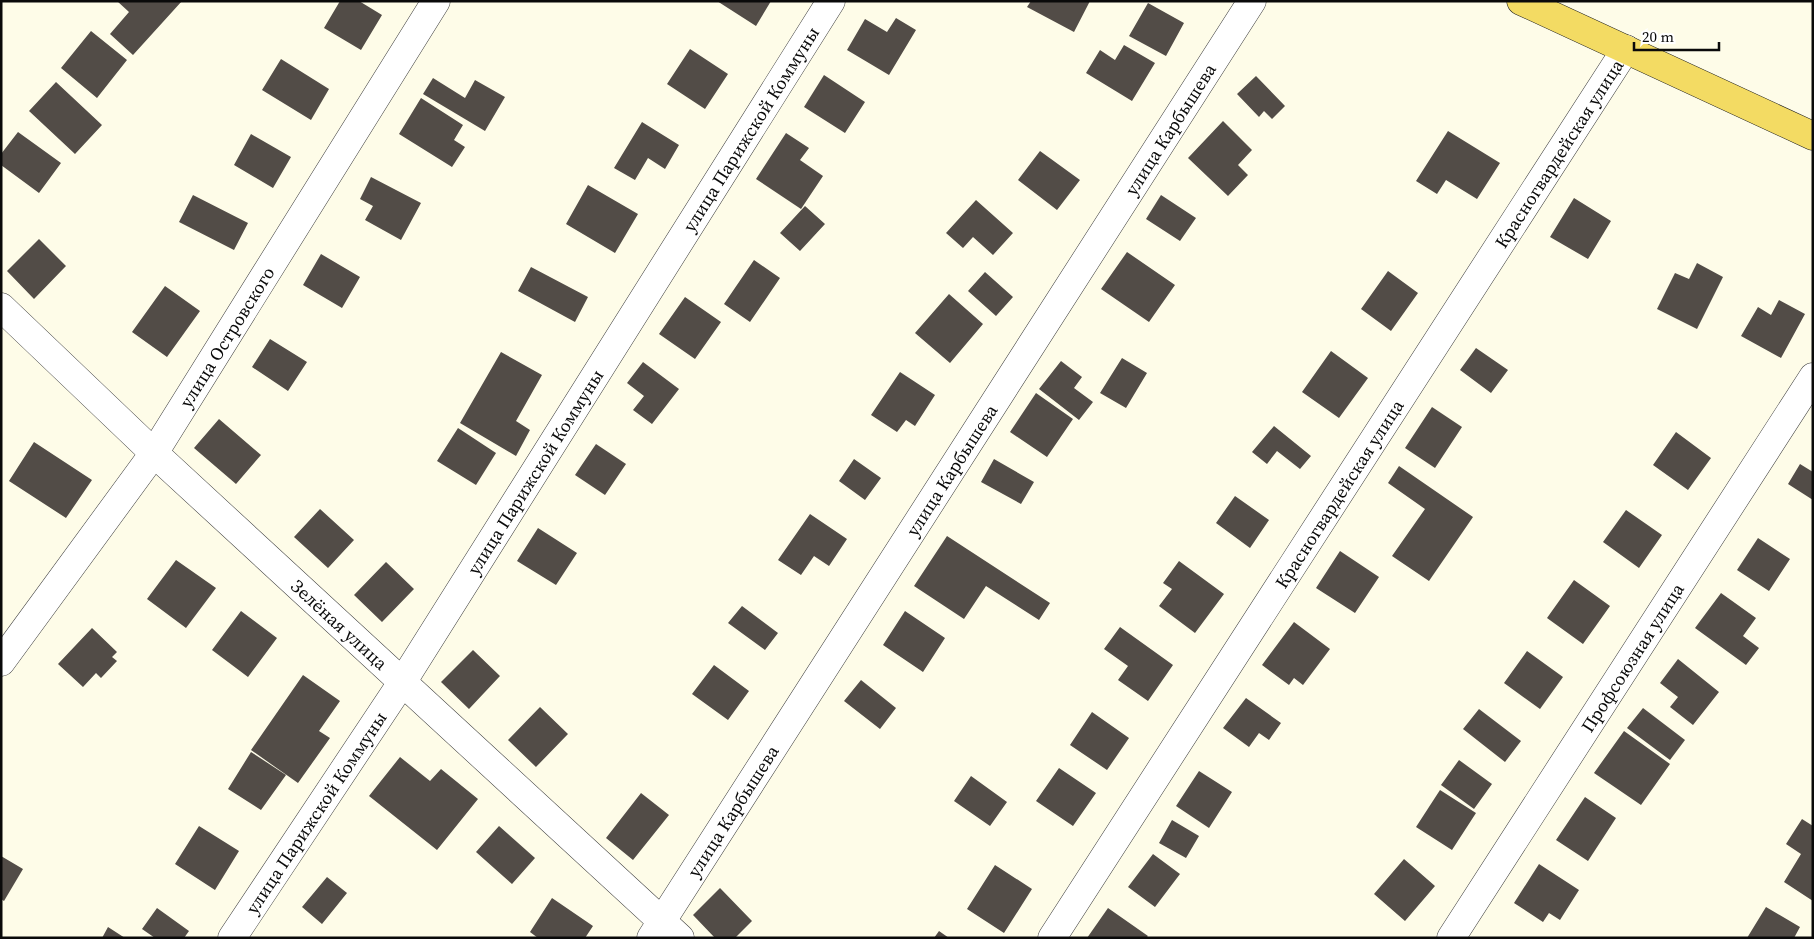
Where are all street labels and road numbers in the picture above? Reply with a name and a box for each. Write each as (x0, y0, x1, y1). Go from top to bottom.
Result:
street label: улица Парижской Коммуны (676, 21, 825, 237)
street label: Красногвардейская улица (1488, 53, 1629, 253)
street label: улица Карбышева (1118, 58, 1222, 200)
street label: улица Островского (173, 261, 280, 412)
street label: улица Парижской Коммуны (461, 364, 609, 579)
street label: Красногвардейская улица (1269, 394, 1410, 593)
street label: улица Карбышева (900, 399, 1003, 541)
street label: Зелёная улица (286, 573, 394, 676)
street label: Профсоюзная улица (1575, 577, 1690, 737)
street label: улица Парижской Коммуны (239, 706, 392, 918)
street label: улица Карбышева (681, 739, 785, 882)

